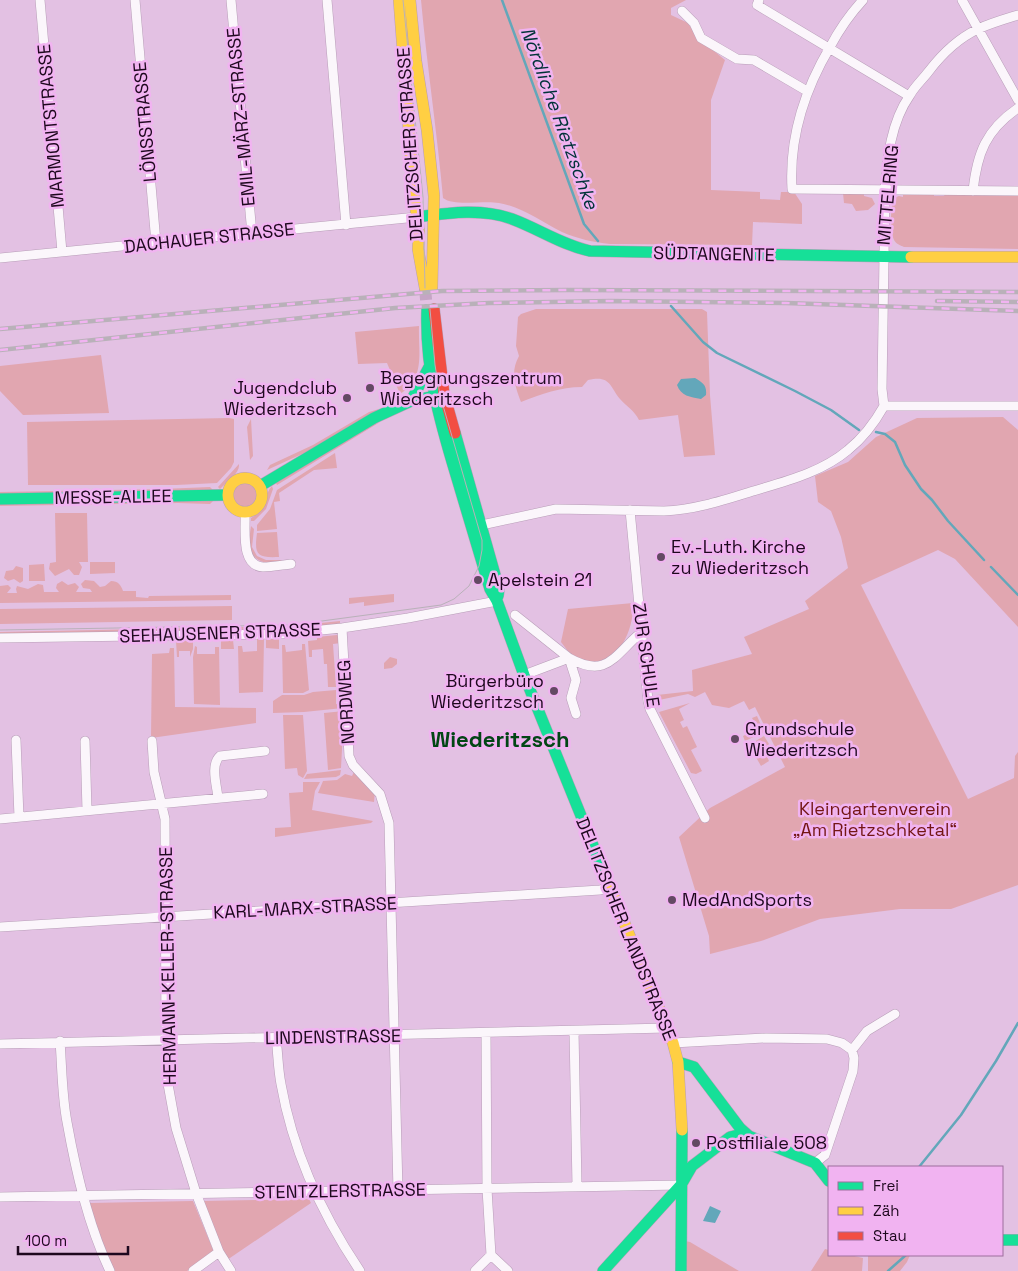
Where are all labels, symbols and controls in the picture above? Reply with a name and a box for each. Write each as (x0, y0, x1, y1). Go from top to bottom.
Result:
water label: Nördliche Rietzschke (515, 24, 604, 213)
street label: EMIL-MÄRZ-STRASSE (221, 27, 260, 207)
street label: MARMONTSTRASSE (32, 43, 69, 209)
street label: DELITZSCHER STRASSE (391, 47, 428, 241)
street label: LÖNSSTRASSE (128, 61, 161, 183)
street label: MITTELRING (872, 144, 903, 246)
street label: DACHAUER STRASSE (123, 217, 295, 258)
street label: SÜDTANGENTE (653, 241, 775, 266)
place label: Begegnungszentrum Wiederitzsch (380, 366, 562, 410)
place label: Jugendclub Wiederitzsch (224, 376, 337, 420)
marker: Begegnungszentrum Wiederitzsch (364, 382, 376, 394)
marker: Jugendclub Wiederitzsch (341, 392, 353, 404)
street label: MESSE-ALLEE (54, 484, 172, 509)
place label: Ev.-Luth. Kirche zu Wiederitzsch (671, 535, 809, 579)
marker: Ev.-Luth. Kirche zu Wiederitzsch (655, 551, 667, 563)
place label: Apelstein 21 (488, 568, 592, 591)
marker: Apelstein 21 (472, 574, 484, 586)
street label: ZUR SCHULE (628, 601, 665, 708)
street label: SEEHAUSENER STRASSE (119, 617, 321, 648)
street label: NORDWEG (332, 659, 359, 745)
place label: Bürgerbüro Wiederitzsch (431, 669, 544, 713)
marker: Bürgerbüro Wiederitzsch (548, 685, 560, 697)
place label: Grundschule Wiederitzsch (745, 717, 858, 761)
district label: Wiederitzsch (431, 725, 570, 753)
marker: Grundschule Wiederitzsch (729, 733, 741, 745)
park label: Kleingartenverein „Am Rietzschketal“ (793, 797, 957, 841)
street label: DELITZSCHER LANDSTRASSE (571, 814, 682, 1044)
street label: HERMANN-KELLER-STRASSE (154, 846, 181, 1086)
place label: MedAndSports (682, 888, 812, 911)
street label: KARL-MARX-STRASSE (213, 891, 397, 924)
marker: MedAndSports (666, 894, 678, 906)
street label: LINDENSTRASSE (265, 1024, 401, 1049)
place label: Postfiliale 508 (706, 1131, 827, 1154)
marker: Postfiliale 508 (690, 1137, 702, 1149)
legend (828, 1166, 1003, 1256)
text: Frei (873, 1176, 899, 1195)
street label: STENTZLERSTRASSE (254, 1178, 426, 1203)
text: Zäh (873, 1201, 899, 1220)
scale bar (18, 1224, 128, 1256)
text: Stau (873, 1226, 907, 1245)
text: 100 m (25, 1231, 67, 1250)

